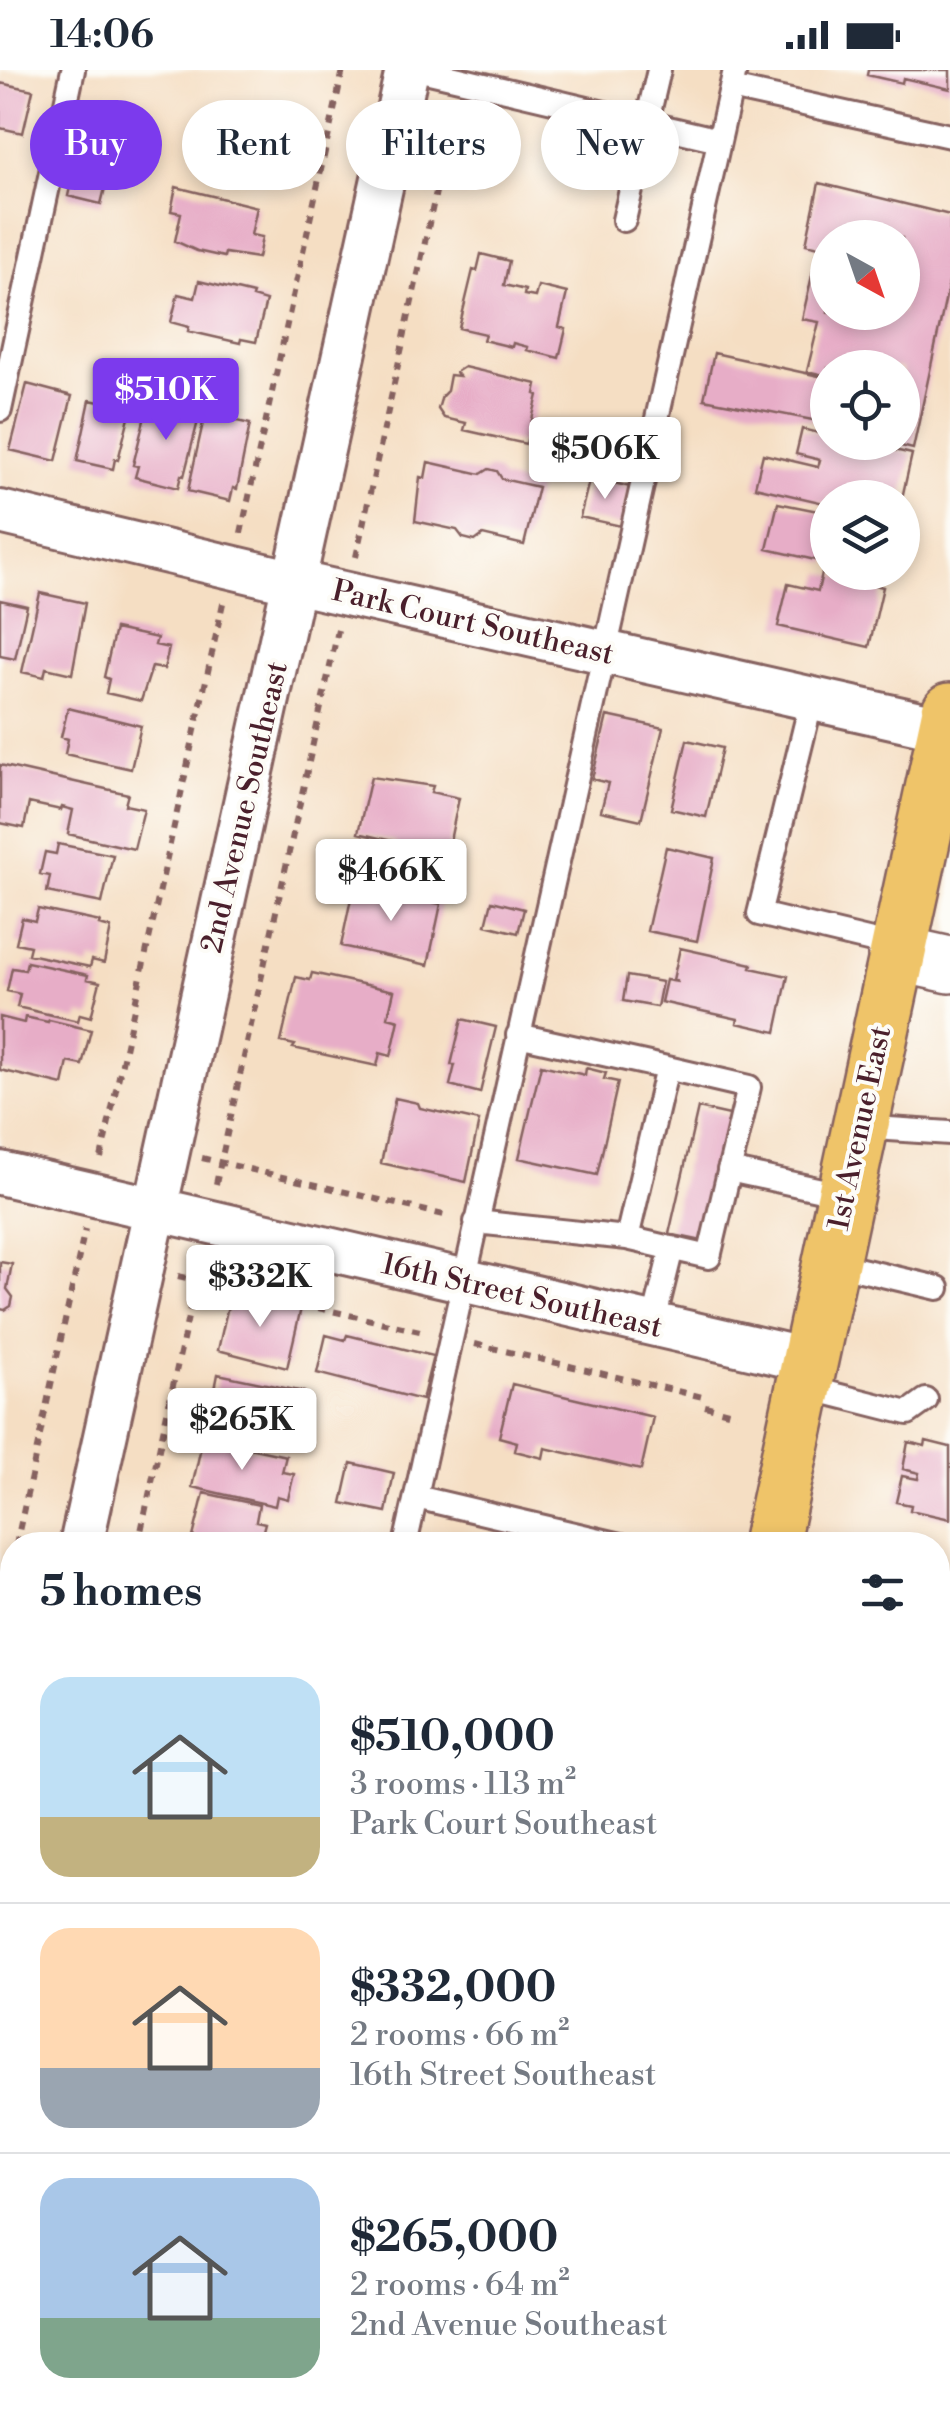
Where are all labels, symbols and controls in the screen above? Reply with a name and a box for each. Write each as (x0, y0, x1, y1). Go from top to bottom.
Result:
text: 14:06 (50, 12, 154, 59)
chip: Buy (30, 100, 162, 190)
chip: Rent (182, 100, 326, 190)
chip: Filters (346, 100, 521, 190)
chip: New (541, 100, 679, 190)
north arrow (810, 220, 920, 330)
map controls (810, 220, 920, 590)
button: locate (810, 350, 920, 460)
pin: $510K (96, 358, 236, 443)
text: $510K (115, 370, 217, 410)
pin: $506K (535, 417, 675, 502)
text: $506K (551, 429, 659, 469)
button: layers (810, 480, 920, 590)
street label: Park Court Southeast (328, 572, 618, 674)
street label: 2nd Avenue Southeast (193, 658, 297, 957)
pin: $466K (321, 839, 461, 924)
text: $466K (338, 851, 444, 891)
street label: 1st Avenue East (820, 1022, 900, 1234)
pin: $332K (190, 1245, 330, 1330)
street label: 16th Street Southeast (378, 1245, 666, 1347)
text: $332K (208, 1257, 312, 1297)
pin: $265K (172, 1388, 312, 1473)
text: $265K (190, 1400, 294, 1440)
icon: filters (855, 1565, 910, 1620)
text: 5 homes (40, 1566, 202, 1619)
text: $510,000 (350, 1711, 555, 1764)
icon: home (120, 1717, 240, 1837)
text: 3 rooms · 113 m² (350, 1764, 576, 1804)
text: Park Court Southeast (350, 1804, 657, 1844)
text: $332,000 (350, 1962, 556, 2015)
icon: home (120, 1968, 240, 2088)
text: 2 rooms · 66 m² (350, 2015, 569, 2055)
text: 16th Street Southeast (350, 2055, 656, 2095)
text: $265,000 (350, 2212, 558, 2265)
icon: home (120, 2218, 240, 2338)
text: 2 rooms · 64 m² (350, 2265, 570, 2305)
text: 2nd Avenue Southeast (350, 2305, 667, 2345)

